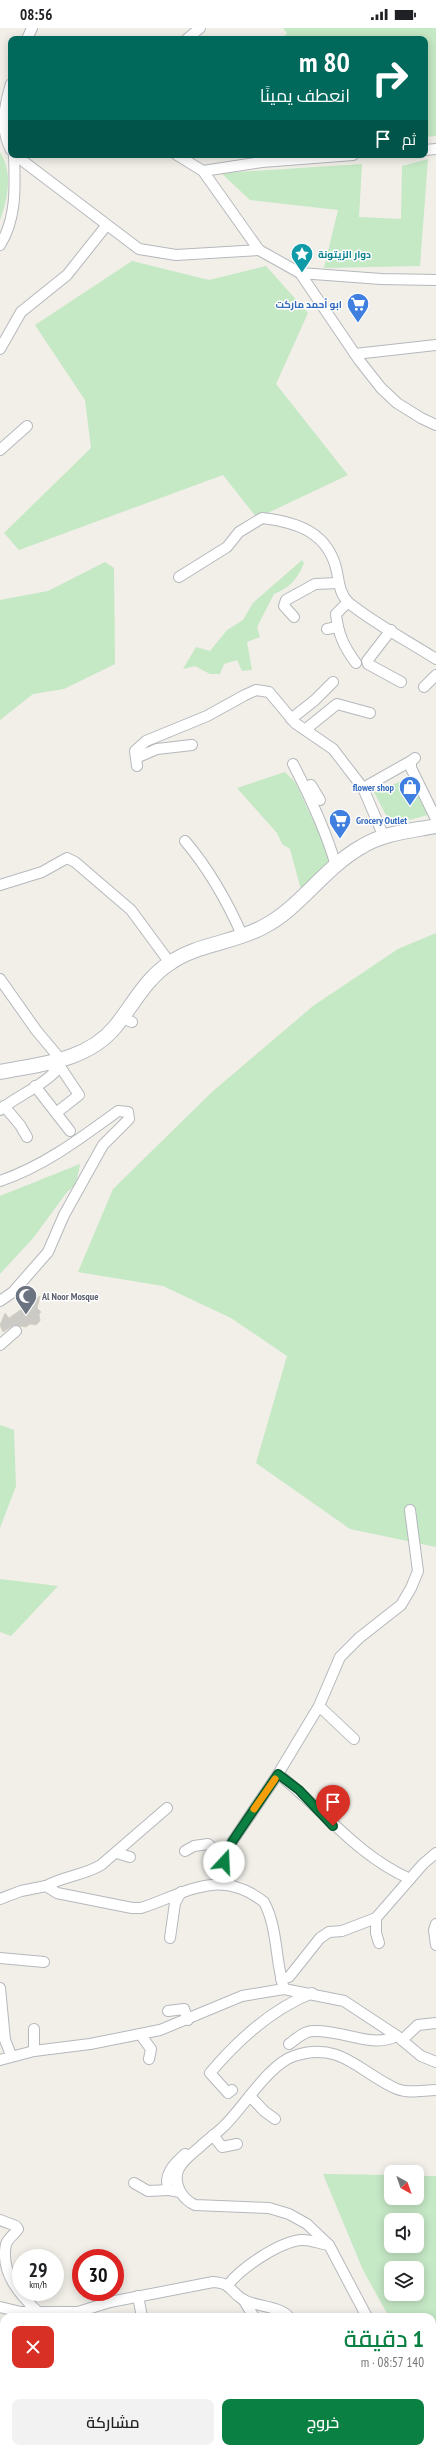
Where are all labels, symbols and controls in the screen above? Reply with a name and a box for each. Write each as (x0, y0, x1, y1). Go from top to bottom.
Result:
text: 08:56 (20, 5, 52, 24)
text: 80 m (299, 43, 350, 80)
icon: right (364, 52, 416, 104)
text: انعطف يمينًا (260, 84, 350, 107)
icon: arrive (372, 128, 394, 150)
text: ثم (402, 130, 416, 149)
place icon: دوار الزيتونة (289, 241, 315, 274)
place label: دوار الزيتونة (318, 248, 371, 261)
supermarket icon: ابو أحمد ماركت (345, 291, 371, 324)
place label: ابو أحمد ماركت (275, 298, 342, 311)
shop icon: flower shop (397, 774, 423, 807)
place label: flower shop (353, 781, 395, 794)
supermarket icon: Grocery Outlet (327, 807, 353, 840)
place label: Grocery Outlet (356, 814, 407, 827)
mosque icon: Al Noor Mosque (13, 1283, 39, 1316)
place label: Al Noor Mosque (41, 1290, 99, 1303)
pin (316, 1785, 350, 1826)
icon: arrive (322, 1791, 344, 1813)
position arrow (203, 1841, 245, 1883)
north arrow (384, 2165, 424, 2205)
map controls (384, 2165, 424, 2301)
button: sound (384, 2213, 424, 2253)
speed limit sign: 30 (72, 2249, 124, 2301)
text: 29 (28, 2257, 48, 2283)
button: layers (384, 2261, 424, 2301)
text: km/h (29, 2278, 47, 2291)
text: 1 دقيقة (344, 2323, 424, 2354)
button: close (12, 2326, 54, 2368)
text: 140 m · 08:57 (361, 2354, 424, 2371)
button: مشاركة (12, 2399, 214, 2445)
button: خروج (222, 2399, 424, 2445)

